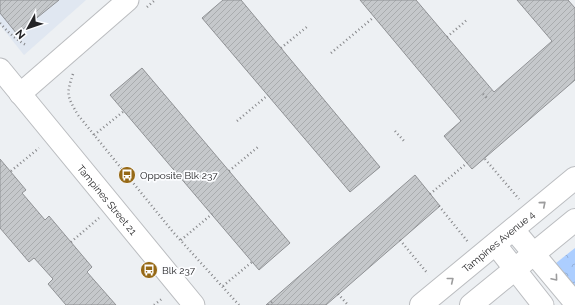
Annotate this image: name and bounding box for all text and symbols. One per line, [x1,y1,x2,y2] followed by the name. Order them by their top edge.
[8,8,48,48] north arrow
[13,27,28,42] text: N
[75,162,140,237] street label: Tampines Street 21
[117,165,137,185] bus stop icon: Opposite Blk 237
[140,170,218,181] place label: Opposite Blk 237
[539,202,546,209] one-way arrow
[460,208,537,274] street label: Tampines Avenue 4
[139,260,159,280] bus stop icon: Blk 237
[162,265,196,276] place label: Blk 237
[550,274,557,281] one-way arrow
[447,278,454,285] one-way arrow

